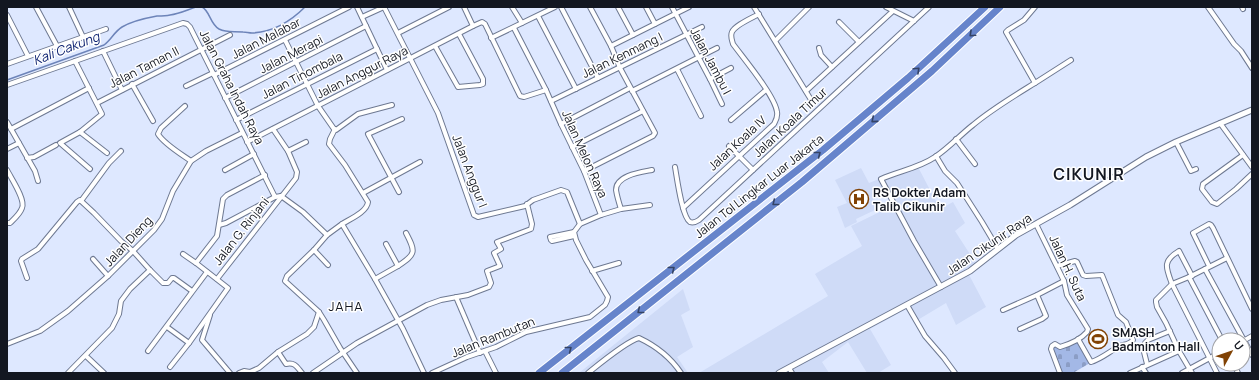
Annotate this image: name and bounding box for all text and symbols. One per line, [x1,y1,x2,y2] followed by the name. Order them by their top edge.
[228,13,304,63] street label: Jalan Malabar
[686,25,736,97] street label: Jalan Jambu I
[30,27,103,69] water label: Kali Cakung
[196,27,268,147] street label: Jalan Graha Indah Raya
[579,28,665,82] street label: Jalan Kenmang I
[969,29,976,36] one-way arrow
[256,31,326,77] street label: Jalan Merapi
[106,42,182,92] street label: Jalan Taman II
[313,42,411,102] street label: Jalan Anggur Raya
[259,47,345,103] street label: Jalan Tinombala
[912,67,920,75] one-way arrow
[749,83,831,161] street label: Jalan Koala Timur
[558,107,612,201] street label: Jalan Melon Raya
[704,111,770,174] street label: Jalan Koala IV
[872,116,879,123] one-way arrow
[691,130,827,242] street label: Jalan Tol Lingkar Luar Jakarta
[448,132,492,210] street label: Jalan Anggur I
[814,152,821,159] one-way arrow
[1053,163,1125,185] district label: CIKUNIR
[873,184,966,215] place label: RS Dokter Adam Talib Cikunir
[848,188,870,210] hospital icon: RS Dokter Adam Talib Cikunir
[209,194,273,268] street label: Jalan G. Rinjani
[772,199,779,206] one-way arrow
[943,209,1035,279] street label: Jalan Cikunir Raya
[100,212,156,270] street label: Jalan Dieng
[1045,232,1091,304] street label: Jalan H. Suta
[667,267,674,274] one-way arrow
[328,297,364,315] district label: JAHA
[638,306,645,313] one-way arrow
[449,313,537,361] street label: Jalan Rambutan
[1112,324,1200,355] place label: SMASH Badminton Hall
[1087,328,1109,350] sports icon: SMASH Badminton Hall
[1211,332,1251,372] north arrow
[1231,337,1247,353] text: U
[565,347,572,354] one-way arrow

